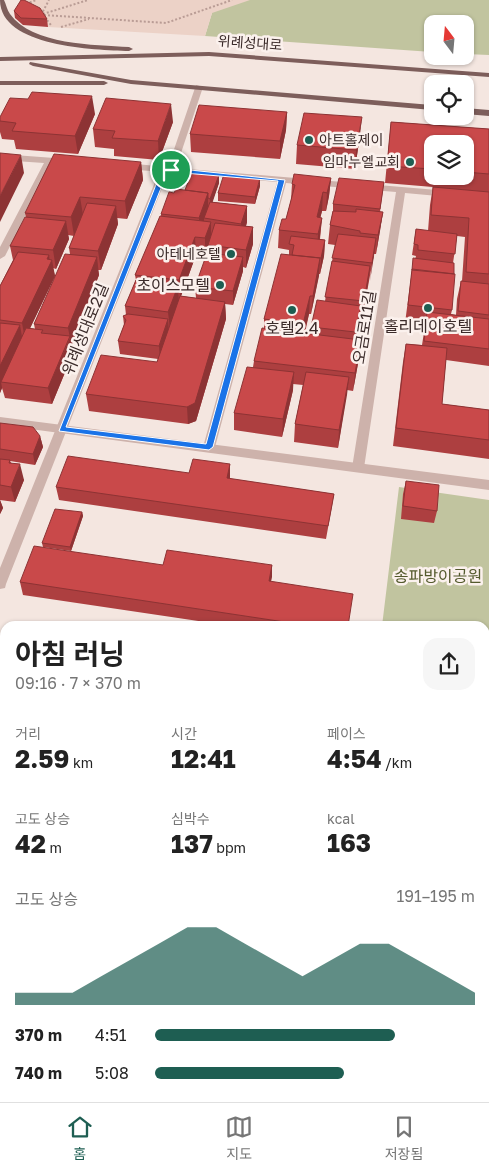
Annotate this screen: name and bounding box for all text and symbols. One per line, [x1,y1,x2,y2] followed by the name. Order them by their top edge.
[424,15,474,65] north arrow
[424,15,474,185] map controls
[217,32,283,53] street label: 위례성대로
[424,75,474,125] button: locate
[319,131,383,148] place label: 아트홀제이
[303,134,315,146] marker: 아트홀제이
[424,135,474,185] button: layers
[150,149,192,191] pin
[323,153,400,170] place label: 임마누엘교회
[157,156,185,184] icon: arrive
[404,156,416,168] marker: 임마누엘교회
[157,245,221,262] place label: 아테네호텔
[225,248,237,260] marker: 아테네호텔
[136,275,210,295] place label: 초이스모텔
[214,279,226,291] marker: 초이스모텔
[57,280,113,378] street label: 위례성대로2길
[348,289,380,365] street label: 오금로11길
[422,302,434,314] marker: 홀리데이호텔
[286,304,298,316] marker: 호텔2.4
[384,316,472,336] place label: 홀리데이호텔
[265,318,319,338] place label: 호텔2.4
[394,566,482,586] park label: 송파방이공원
[15,637,125,670] text: 아침 러닝
[423,638,475,690] button: share
[15,673,141,693] text: 09:16 · 7 × 370 m
[15,725,41,742] text: 거리
[171,725,197,742] text: 시간
[327,725,366,742] text: 페이스
[15,743,69,774] text: 2.59
[171,743,236,774] text: 12:41
[327,743,382,774] text: 4:54
[69,754,93,771] text: km
[382,754,412,771] text: /km
[15,810,70,827] text: 고도 상승
[171,810,210,827] text: 심박수
[327,810,355,827] text: kcal
[327,827,371,858] text: 163
[15,828,46,859] text: 42
[171,828,213,859] text: 137
[46,839,62,856] text: m
[213,839,246,856] text: bpm
[396,886,475,906] text: 191–195 m
[15,889,78,909] text: 고도 상승
[15,1025,62,1045] text: 370 m
[95,1025,127,1045] text: 4:51
[15,1063,62,1083] text: 740 m
[95,1063,129,1083] text: 5:08
[66,1113,94,1163] tab: 홈
[225,1113,253,1163] tab: 지도
[385,1113,423,1163] tab: 저장됨

